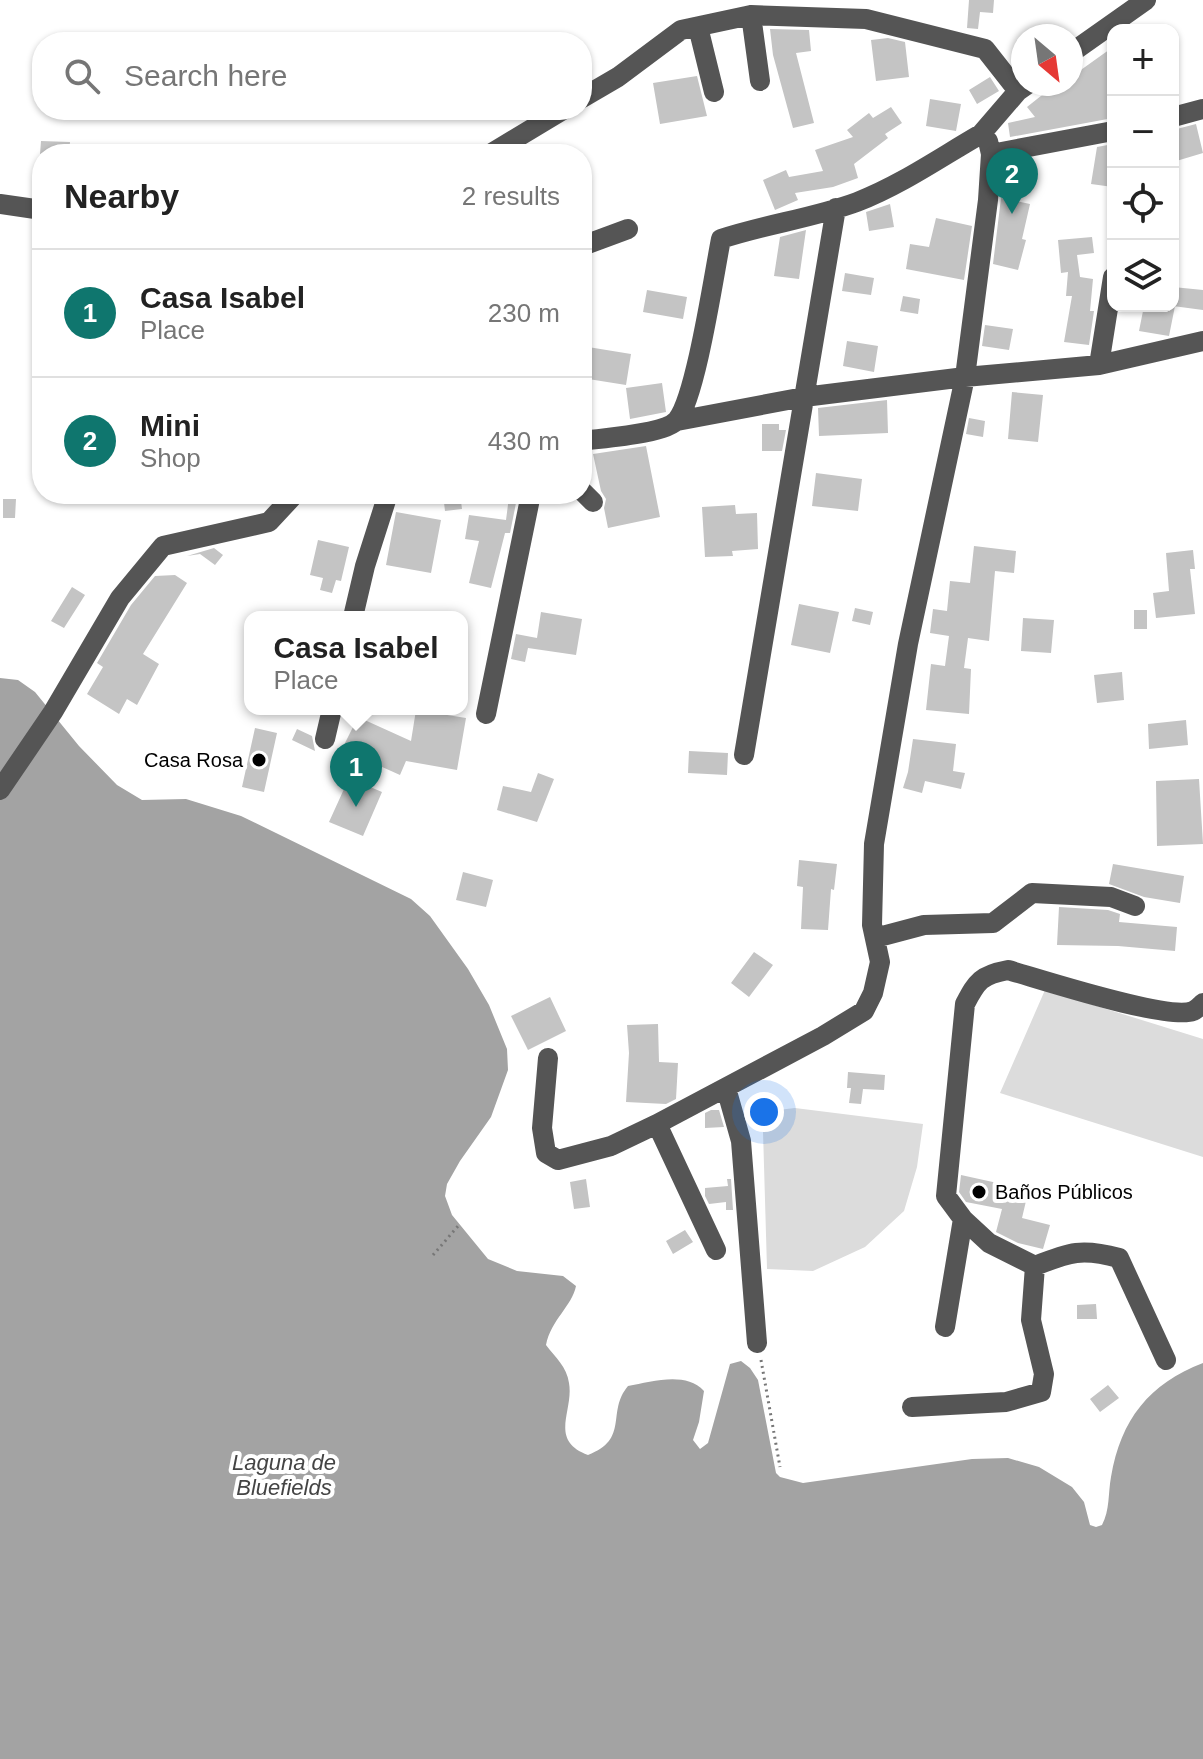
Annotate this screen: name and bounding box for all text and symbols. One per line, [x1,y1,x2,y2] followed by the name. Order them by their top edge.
[1011,24,1083,96] north arrow
[1107,24,1179,312] map controls
[1107,24,1179,96] button: +
[32,32,592,120] search box
[60,54,104,98] icon: search
[124,59,287,92] text: Search here
[1107,96,1179,168] button: −
[986,148,1038,214] pin: 2
[1107,168,1179,240] button: locate
[64,177,179,215] text: Nearby
[462,181,560,211] text: 2 results
[1107,240,1179,312] button: layers
[140,281,305,314] text: Casa Isabel
[83,298,97,328] text: 1
[488,298,560,328] text: 230 m
[140,315,205,345] text: Place
[140,409,200,442] text: Mini
[83,426,97,456] text: 2
[488,426,560,456] text: 430 m
[140,443,201,473] text: Shop
[244,611,468,715] popup
[273,631,439,664] text: Casa Isabel
[273,665,338,695] text: Place
[330,741,382,807] pin: 1
[144,749,244,771] place label: Casa Rosa
[250,751,268,769] marker: Casa Rosa
[744,1092,784,1132] your location
[995,1181,1133,1203] place label: Baños Públicos
[970,1183,988,1201] marker: Baños Públicos
[232,1450,336,1500] water label: Laguna de Bluefields

